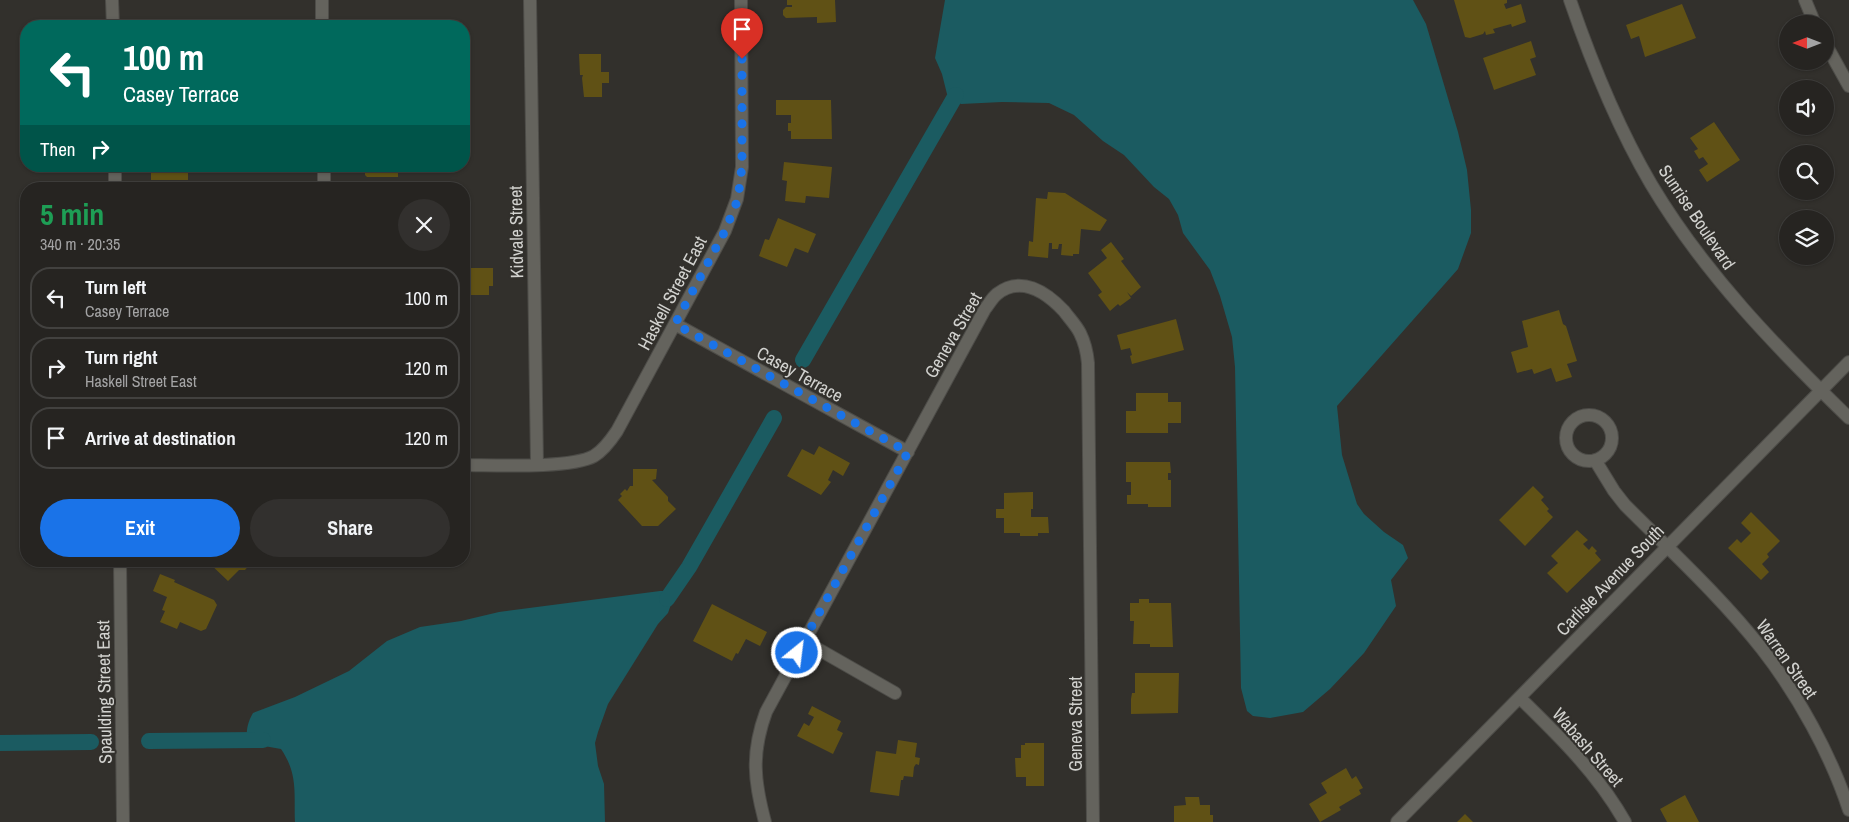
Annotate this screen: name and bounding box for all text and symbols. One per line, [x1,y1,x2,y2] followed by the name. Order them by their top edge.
[721,8,763,59] pin
[728,15,756,43] icon: arrive
[1779,15,1834,70] north arrow
[1779,15,1834,265] map controls
[123,34,204,81] text: 100 m
[40,40,105,105] icon: left
[123,79,239,109] text: Casey Terrace
[1779,80,1834,135] button: sound
[86,135,114,163] icon: right
[40,136,76,162] text: Then
[1779,145,1834,200] button: search
[1653,160,1741,274] street label: Sunrise Boulevard
[503,185,529,279] street label: Kidvale Street
[40,194,104,234] text: 5 min
[398,199,450,251] button: close
[1779,210,1834,265] button: layers
[632,232,712,354] street label: Haskell Street East
[40,233,120,255] text: 340 m · 20:35
[85,274,146,300] text: Turn left
[42,284,70,312] icon: left
[405,285,448,311] text: 100 m
[918,288,988,382] street label: Geneva Street
[85,300,169,322] text: Casey Terrace
[752,340,848,408] street label: Casey Terrace
[85,344,157,370] text: Turn right
[42,354,70,382] icon: right
[405,355,448,381] text: 120 m
[85,370,197,392] text: Haskell Street East
[42,424,70,452] icon: arrive
[85,425,236,451] text: Arrive at destination
[405,425,448,451] text: 120 m
[40,499,240,557] button: Exit
[250,499,450,557] button: Share
[1550,519,1670,641] street label: Carlisle Avenue South
[1751,614,1823,704] street label: Warren Street
[90,620,118,764] street label: Spaulding Street East
[770,626,822,678] position arrow
[1063,676,1088,772] street label: Geneva Street
[1547,702,1629,792] street label: Wabash Street

